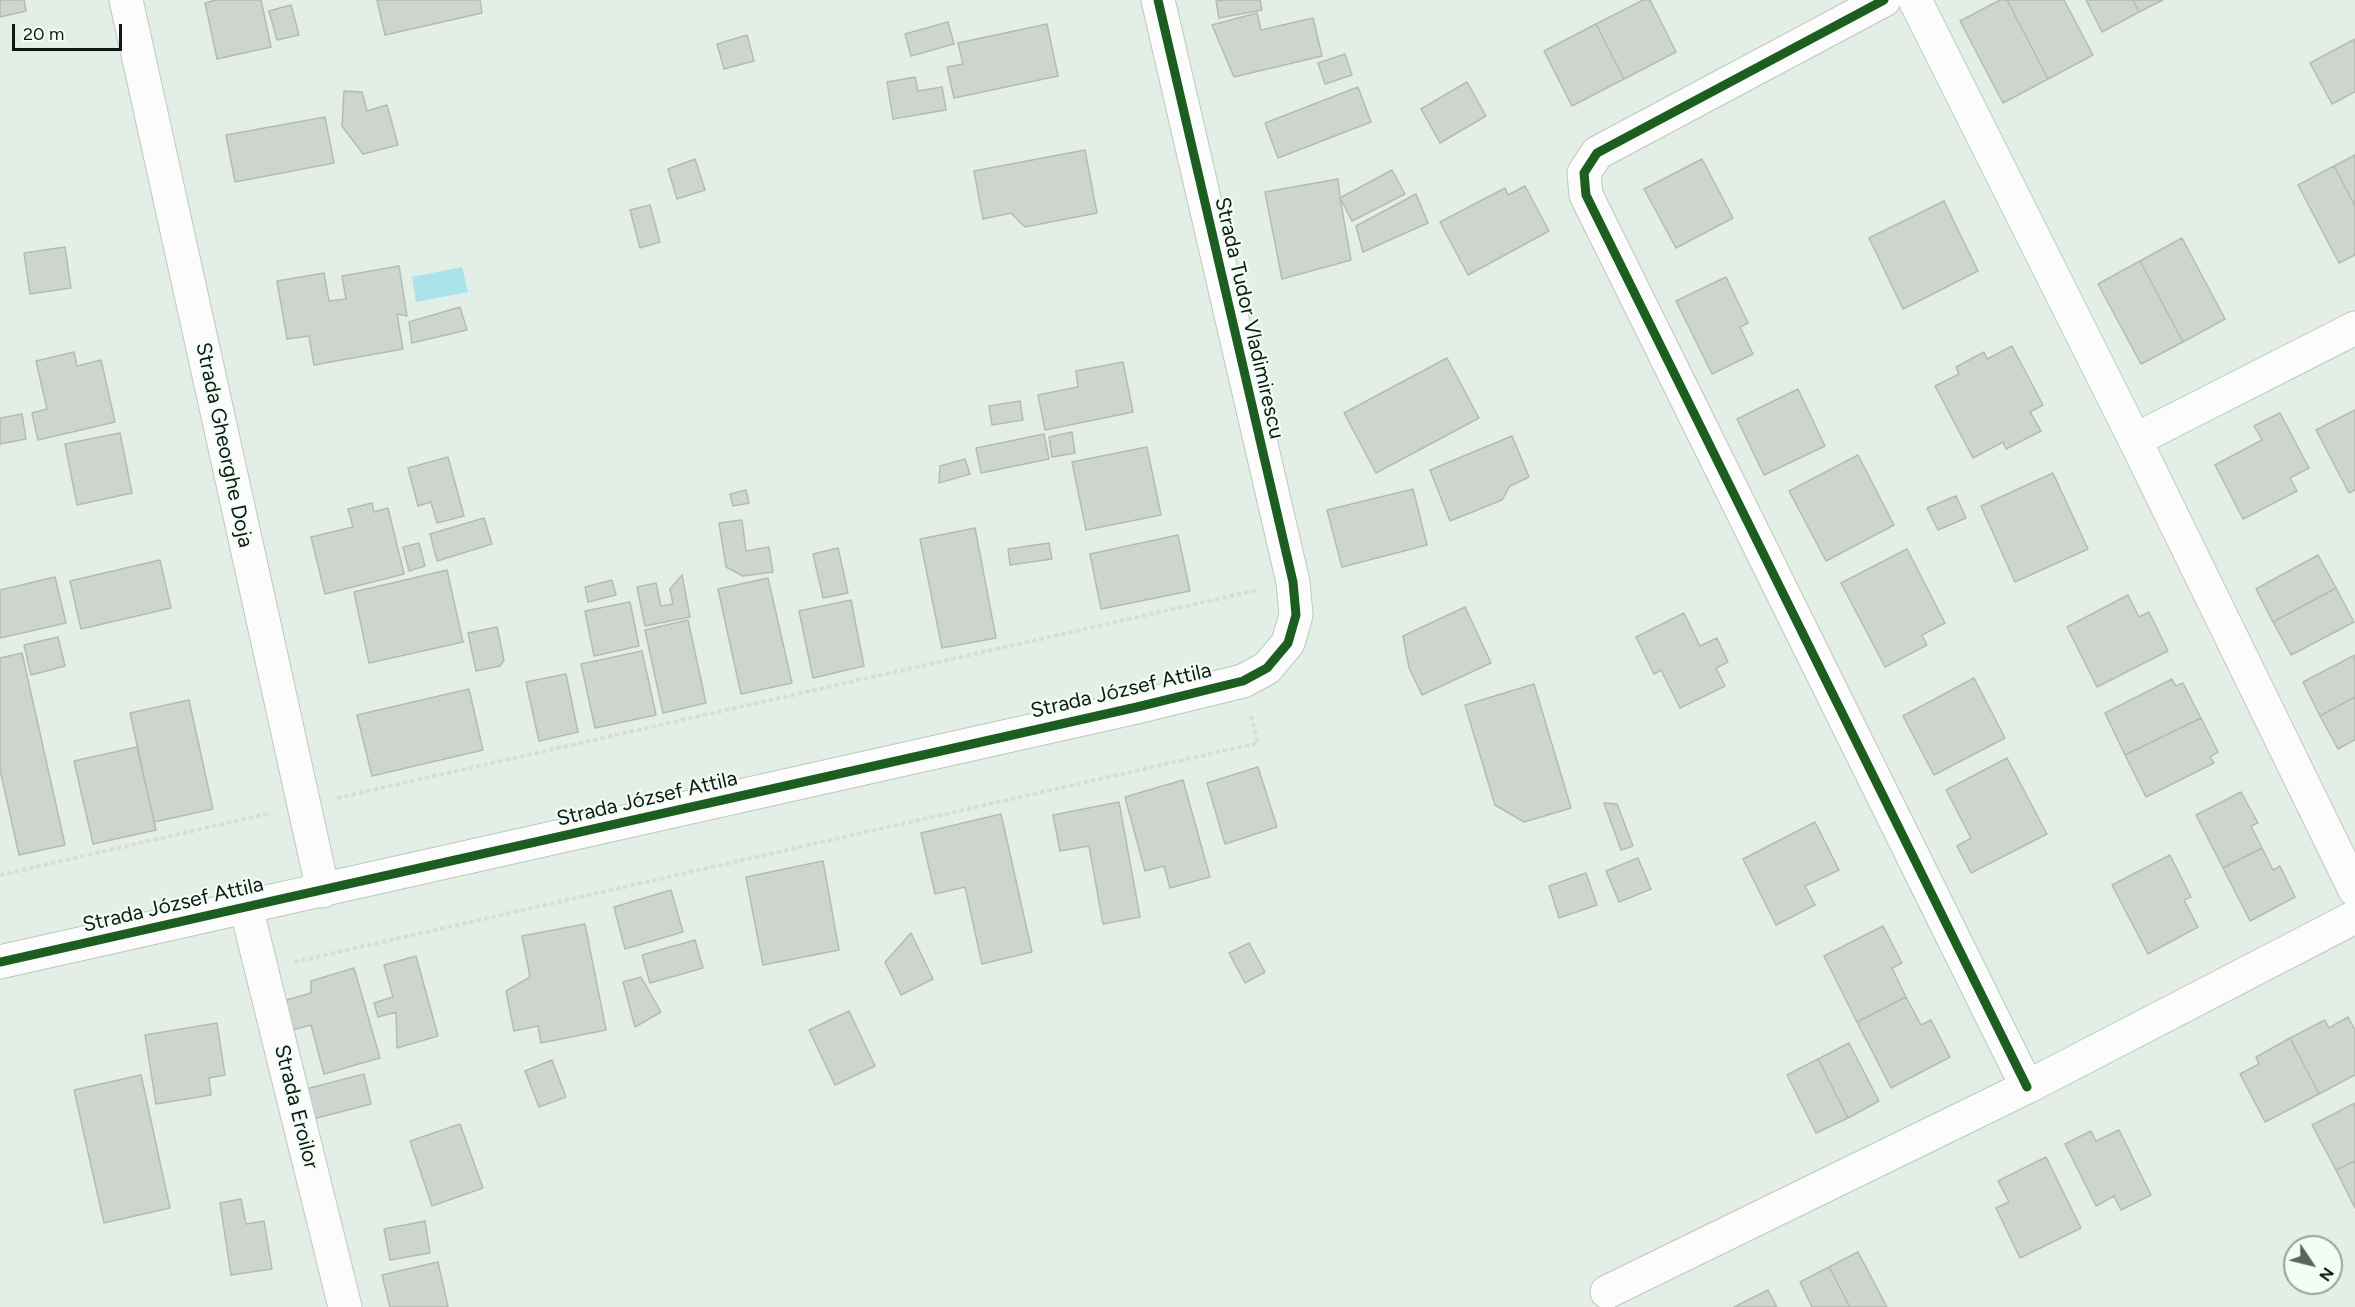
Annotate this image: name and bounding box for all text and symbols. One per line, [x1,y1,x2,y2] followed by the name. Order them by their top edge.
[15,12,124,50] scale bar
[23,23,64,45] text: 20 m
[1209,195,1289,441] street label: Strada Tudor Vladimirescu
[190,340,258,550] street label: Strada Gheorghe Doja
[1028,658,1214,724] street label: Strada József Attila
[554,766,740,832] street label: Strada József Attila
[80,872,266,938] street label: Strada József Attila
[268,1042,324,1172] street label: Strada Eroilor
[2283,1235,2343,1295] north arrow
[2315,1264,2338,1285] text: N

